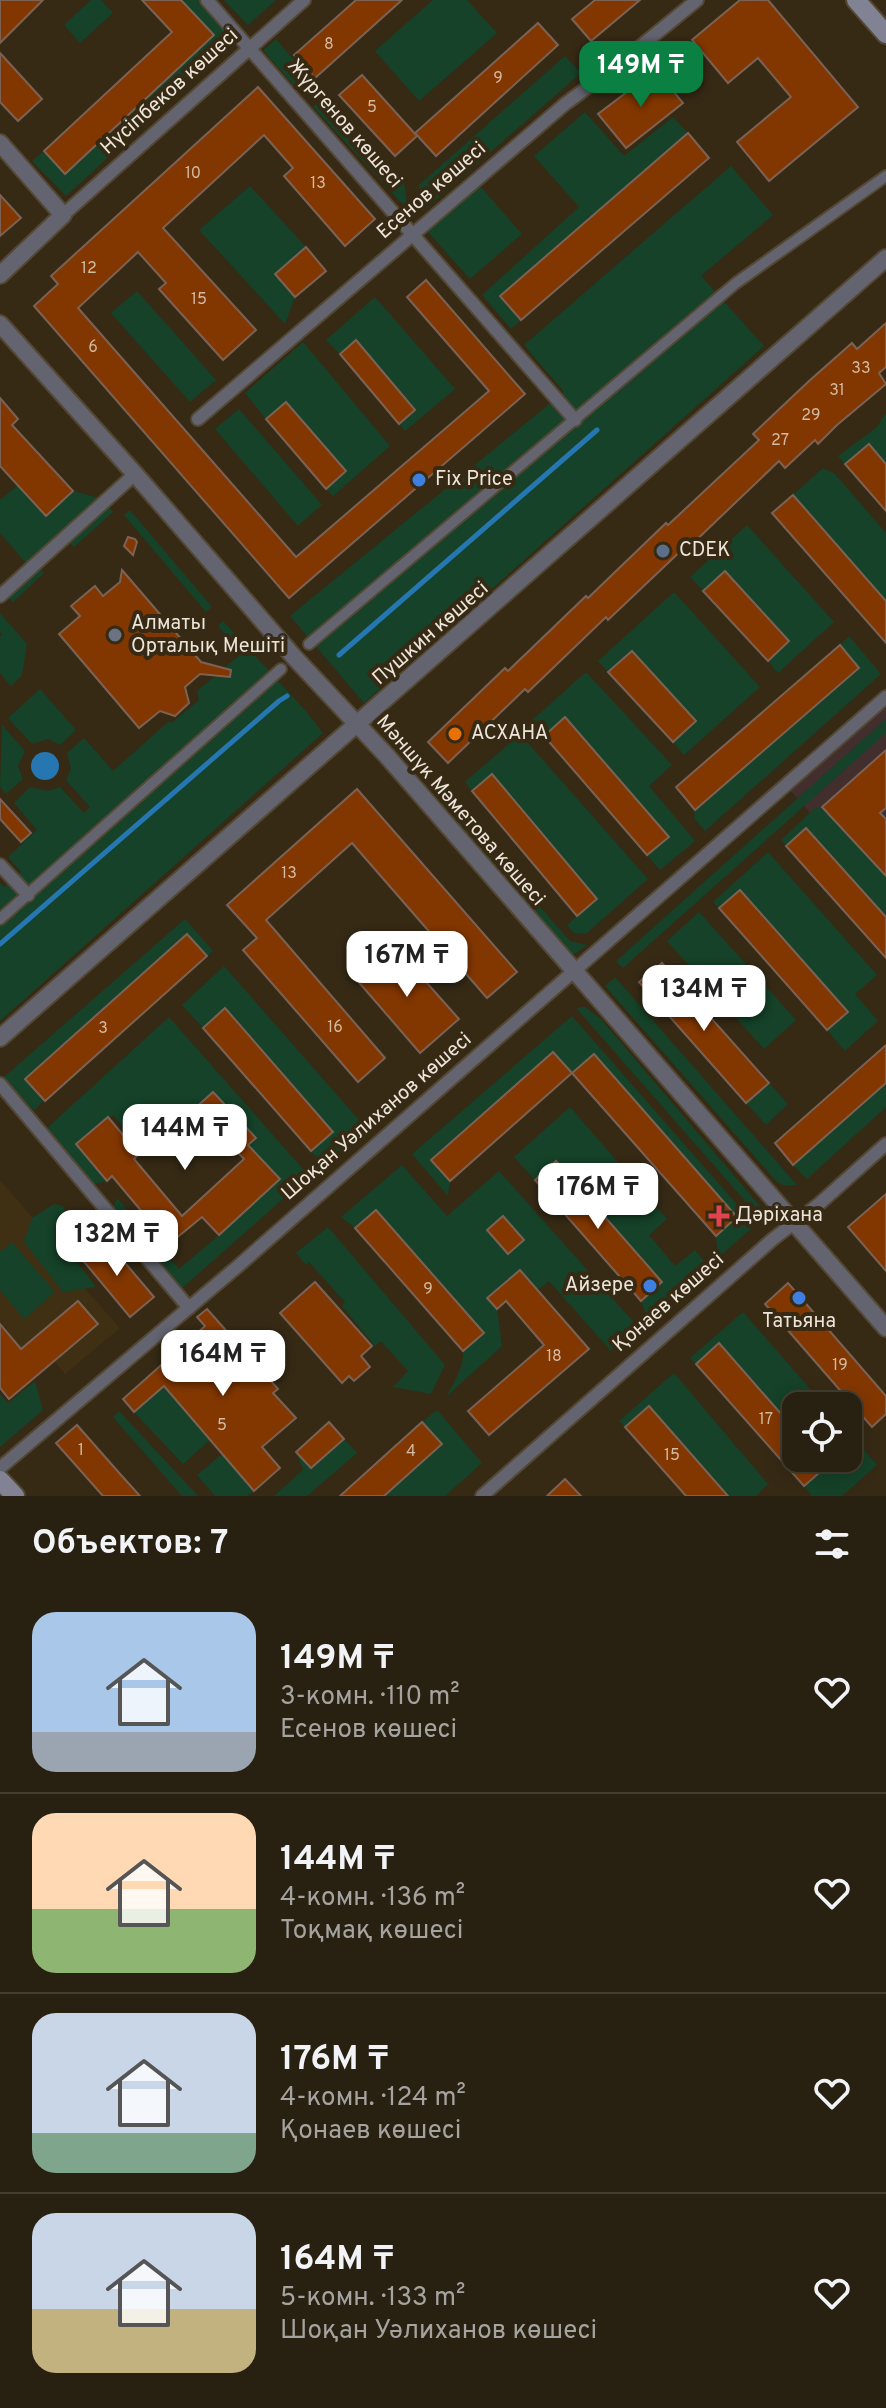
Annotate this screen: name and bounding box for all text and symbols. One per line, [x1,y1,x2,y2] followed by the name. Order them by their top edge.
[96,23,244,161] street label: Нүсіпбеков көшесі
[324,35,334,55] house number: 8
[576,41,706,109] pin: 149M ₸
[597,50,685,83] text: 149M ₸
[281,54,407,194] street label: Жүргенов көшесі
[493,69,503,89] house number: 9
[367,98,377,118] house number: 5
[372,136,492,246] street label: Есенов көшесі
[185,164,201,184] house number: 10
[310,174,326,194] house number: 13
[81,259,97,279] house number: 12
[191,290,207,310] house number: 15
[88,338,98,358] house number: 6
[851,359,871,379] house number: 33
[829,381,845,401] house number: 31
[801,406,821,426] house number: 29
[771,431,789,451] house number: 27
[435,467,513,493] place label: Fix Price
[410,471,428,489] marker: Fix Price
[679,538,730,564] place label: CDEK
[654,542,672,560] marker: CDEK
[367,576,495,692] street label: Пушкин көшесі
[131,611,285,660] place label: Алматы Орталық Мешіті
[106,626,124,644] marker: Алматы Орталық Мешіті
[370,710,550,912] street label: Мәншүк Мәметова көшесі
[471,721,548,747] place label: ACXAHA
[446,725,464,743] marker: ACXAHA
[281,864,297,884] house number: 13
[342,931,472,999] pin: 167M ₸
[365,940,449,973] text: 167M ₸
[639,965,769,1033] pin: 134M ₸
[660,974,748,1007] text: 134M ₸
[327,1018,343,1038] house number: 16
[98,1019,108,1039] house number: 3
[276,1027,478,1207] street label: Шоқан Уәлиханов көшесі
[120,1104,250,1172] pin: 144M ₸
[141,1113,229,1146] text: 144M ₸
[533,1163,663,1231] pin: 176M ₸
[556,1172,640,1205] text: 176M ₸
[735,1203,823,1229] place label: Дәріхана
[710,1207,728,1225] marker: Дәріхана
[52,1210,182,1278] pin: 132M ₸
[74,1219,160,1252] text: 132M ₸
[608,1247,730,1359] street label: Қонаев көшесі
[565,1273,634,1299] place label: Айзере
[641,1277,659,1295] marker: Айзере
[423,1280,433,1300] house number: 9
[790,1289,808,1307] marker: Татьяна
[762,1309,836,1335] place label: Татьяна
[158,1330,288,1398] pin: 164M ₸
[179,1339,267,1372] text: 164M ₸
[546,1347,562,1367] house number: 18
[832,1356,848,1376] house number: 19
[782,1392,862,1472] map controls
[782,1392,862,1472] button: locate
[759,1410,773,1430] house number: 17
[217,1416,227,1436] house number: 5
[78,1441,84,1461] house number: 1
[406,1442,416,1462] house number: 4
[664,1446,680,1466] house number: 15
[810,1522,854,1566] icon: filters
[32,1523,228,1566] text: Объектов: 7
[280,1638,395,1681] text: 149M ₸
[96,1644,192,1740] icon: home
[810,1670,854,1714] icon: heart
[280,1681,460,1714] text: 3-комн. · 110 m²
[280,1714,457,1747] text: Есенов көшесі
[280,1839,396,1882] text: 144M ₸
[96,1845,192,1941] icon: home
[810,1871,854,1915] icon: heart
[280,1882,465,1915] text: 4-комн. · 136 m²
[280,1915,463,1948] text: Тоқмақ көшесі
[280,2039,389,2082] text: 176M ₸
[96,2045,192,2141] icon: home
[810,2071,854,2115] icon: heart
[280,2082,466,2115] text: 4-комн. · 124 m²
[280,2115,461,2148] text: Қонаев көшесі
[280,2239,395,2282] text: 164M ₸
[96,2245,192,2341] icon: home
[810,2271,854,2315] icon: heart
[280,2282,465,2315] text: 5-комн. · 133 m²
[280,2315,597,2348] text: Шоқан Уәлиханов көшесі

